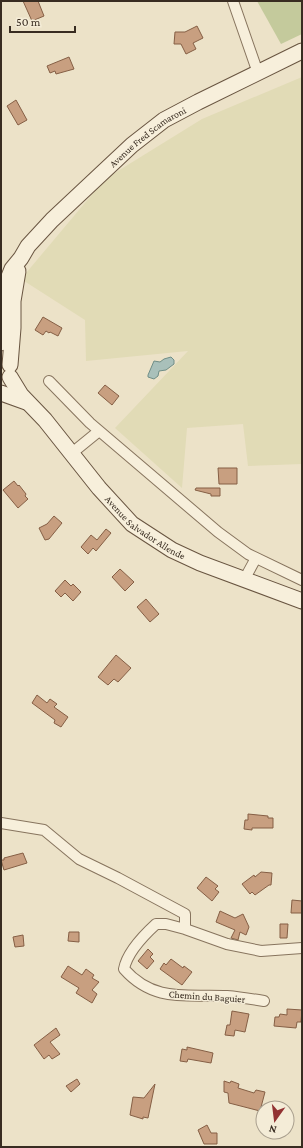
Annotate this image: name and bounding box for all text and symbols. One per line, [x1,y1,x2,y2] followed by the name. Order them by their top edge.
[10,8,75,34] scale bar
[16,15,41,29] text: 50 m
[107,104,188,169] street label: Avenue Fred Scamaroni
[103,494,188,562] street label: Avenue Salvador Allende
[168,988,246,1005] street label: Chemin du Baguier
[255,1100,295,1140] north arrow
[267,1123,278,1136] text: N

